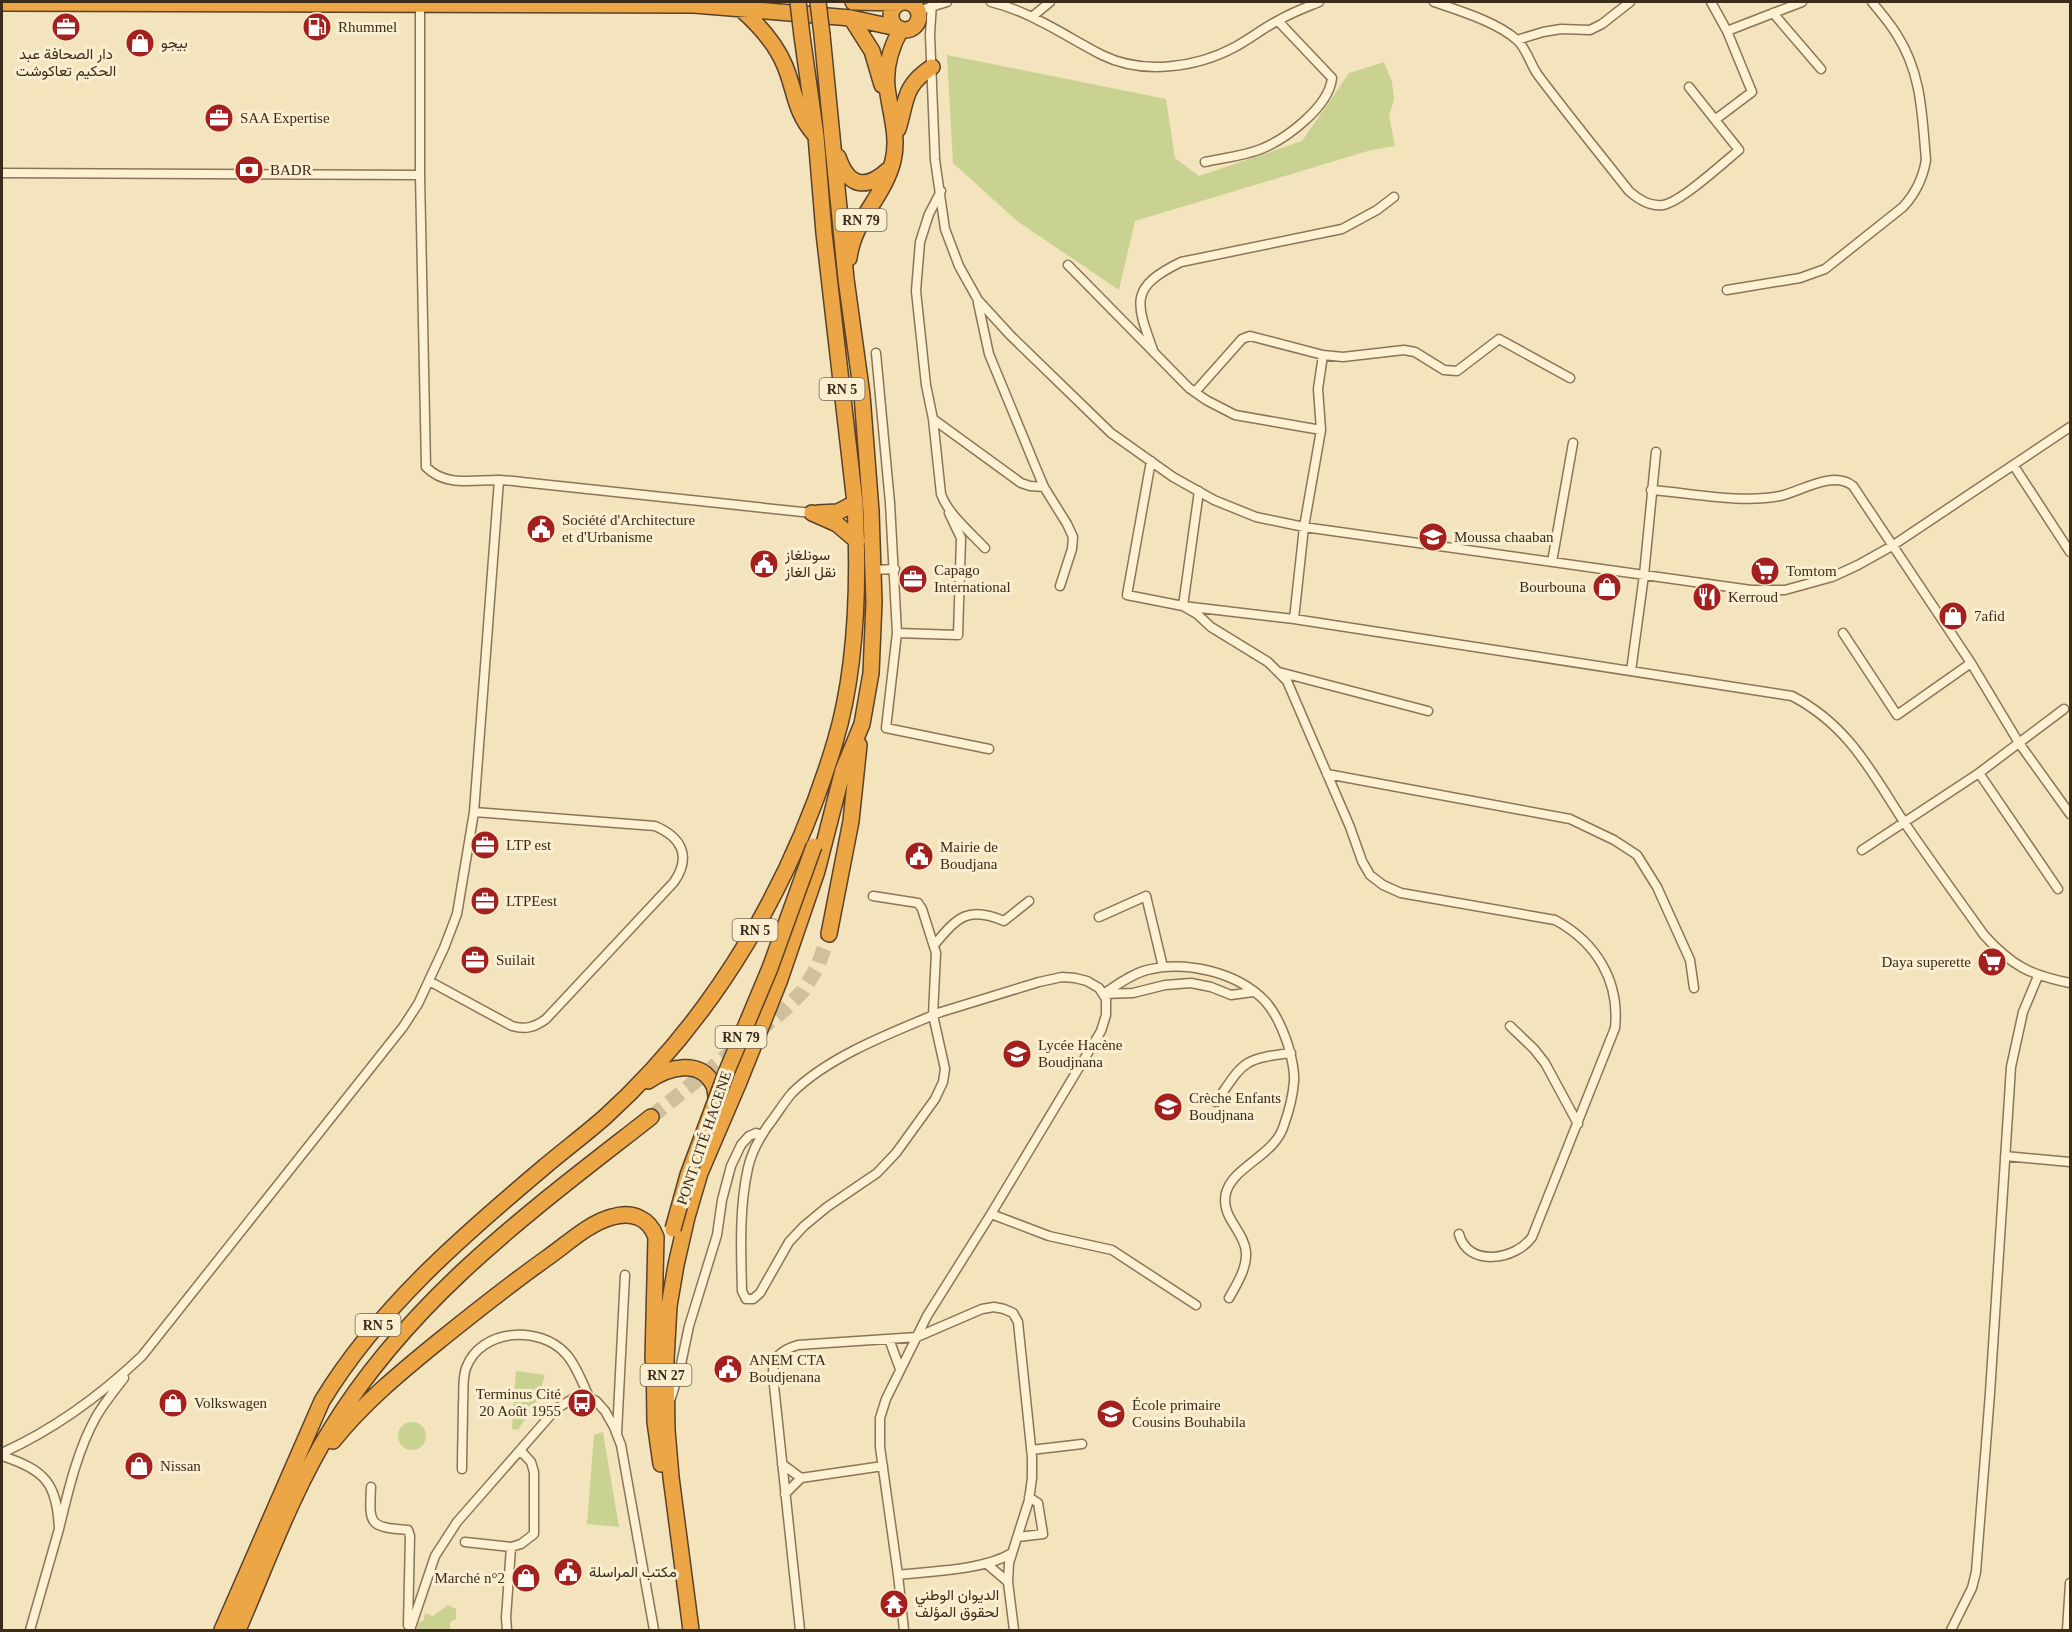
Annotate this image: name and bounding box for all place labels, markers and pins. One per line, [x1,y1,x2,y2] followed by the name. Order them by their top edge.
[50,11,82,43] office icon: دار الصحافة عبد الحكيم تعاكوشت
[301,11,333,43] fuel station icon: Rhummel
[338,19,397,35] place label: Rhummel
[124,27,156,59] shop icon: بيجو
[161,35,188,52] place label: بيجو
[16,46,116,81] place label: دار الصحافة عبد الحكيم تعاكوشت
[203,102,235,134] office icon: SAA Expertise
[240,110,330,126] place label: SAA Expertise
[233,154,265,186] bank icon: BADR
[270,162,312,178] place label: BADR
[562,512,695,545] place label: Société d'Architecture et d'Urbanisme
[525,513,557,545] public building icon: Société d'Architecture et d'Urbanisme
[1417,521,1449,553] school or university icon: Moussa chaaban
[1454,529,1554,545] place label: Moussa chaaban
[784,547,836,581] place label: سونلغاز نقل الغاز
[748,548,780,580] public building icon: سونلغاز نقل الغاز
[1749,555,1781,587] supermarket icon: Tomtom
[934,562,1011,595] place label: Capago International
[897,563,929,595] office icon: Capago International
[1786,563,1837,579] place label: Tomtom
[1591,571,1623,603] shop icon: Bourbouna
[1519,579,1586,595] place label: Bourbouna
[1691,581,1723,613] restaurant icon: Kerroud
[1728,589,1778,605] place label: Kerroud
[1937,600,1969,632] shop icon: 7afid
[1974,608,2005,624] place label: 7afid
[469,829,501,861] office icon: LTP est
[506,837,552,853] place label: LTP est
[940,839,998,872] place label: Mairie de Boudjana
[903,840,935,872] public building icon: Mairie de Boudjana
[469,885,501,917] office icon: LTPEest
[506,893,558,909] place label: LTPEest
[459,944,491,976] office icon: Suilait
[1976,946,2008,978] supermarket icon: Daya superette
[496,952,536,968] place label: Suilait
[1881,954,1971,970] place label: Daya superette
[1038,1037,1123,1070] place label: Lycée Hacène Boudjnana
[1001,1038,1033,1070] school or university icon: Lycée Hacène Boudjnana
[1189,1090,1281,1123] place label: Crèche Enfants Boudjnana
[1152,1091,1184,1123] school or university icon: Crèche Enfants Boudjnana
[749,1352,826,1385] place label: ANEM CTA Boudjenana
[712,1353,744,1385] public building icon: ANEM CTA Boudjenana
[476,1386,561,1419] place label: Terminus Cité 20 Août 1955
[157,1387,189,1419] shop icon: Volkswagen
[566,1387,598,1419] bus stop icon: Terminus Cité 20 Août 1955
[194,1395,268,1411] place label: Volkswagen
[1132,1397,1246,1430] place label: École primaire Cousins Bouhabila
[1095,1398,1127,1430] school or university icon: École primaire Cousins Bouhabila
[123,1450,155,1482] shop icon: Nissan
[160,1458,201,1474] place label: Nissan
[552,1556,584,1588] public building icon: مكتب المراسلة
[510,1562,542,1594] shop icon: Marché n°2
[589,1564,677,1581] place label: مكتب المراسلة
[434,1570,505,1586] place label: Marché n°2
[915,1587,999,1621] place label: الديوان الوطني لحقوق المؤلف
[878,1588,910,1620] temple icon: الديوان الوطني لحقوق المؤلف

